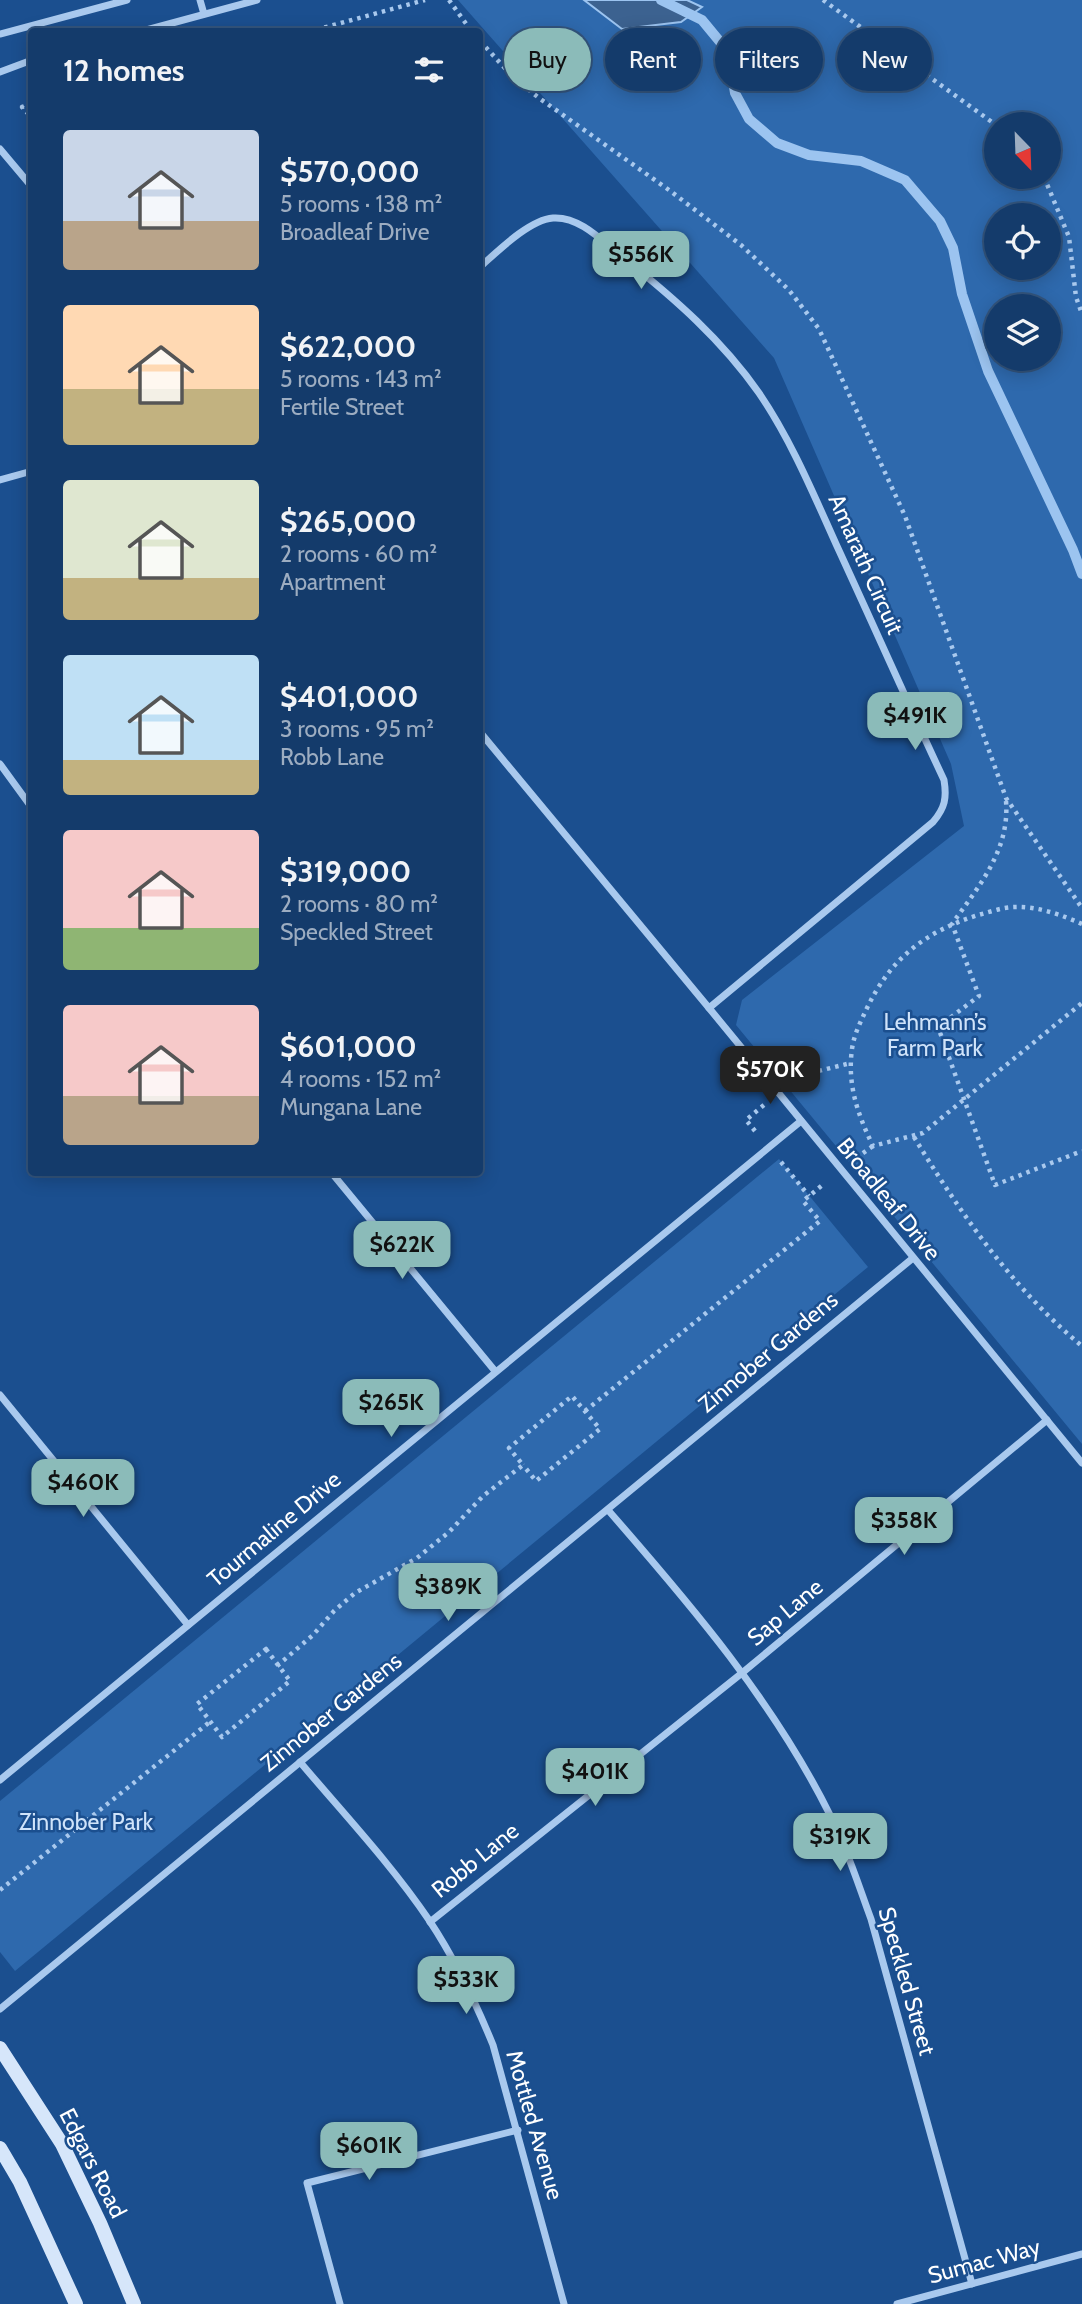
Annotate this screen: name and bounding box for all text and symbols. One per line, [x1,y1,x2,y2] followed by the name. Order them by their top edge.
[504,28,591,91] chip: Buy
[605,28,701,91] chip: Rent
[715,28,823,91] chip: Filters
[837,28,932,91] chip: New
[410,51,448,89] icon: filters
[63,52,185,89] text: 12 homes
[984,112,1060,189] north arrow
[984,112,1061,371] map controls
[280,153,420,190] text: $570,000
[119,158,203,242] icon: home
[280,190,442,218] text: 5 rooms · 138 m²
[984,203,1061,280] button: locate
[280,218,429,246] text: Broadleaf Drive
[592,232,690,291] pin: $556K
[608,240,674,268] text: $556K
[984,294,1061,371] button: layers
[280,328,416,365] text: $622,000
[119,333,203,417] icon: home
[280,365,442,393] text: 5 rooms · 143 m²
[280,393,404,421] text: Fertile Street
[823,490,910,639] street label: Amarath Circuit
[280,503,416,540] text: $265,000
[119,508,203,592] icon: home
[280,540,437,568] text: 2 rooms · 60 m²
[280,568,385,596] text: Apartment
[280,678,419,715] text: $401,000
[119,683,203,767] icon: home
[866,692,964,752] pin: $491K
[883,701,947,729] text: $491K
[280,715,434,743] text: 3 rooms · 95 m²
[280,743,384,771] text: Robb Lane
[280,853,411,890] text: $319,000
[119,858,203,942] icon: home
[280,890,438,918] text: 2 rooms · 80 m²
[280,918,433,946] text: Speckled Street
[884,1008,986,1062] park label: Lehmann’s Farm Park
[280,1028,417,1065] text: $601,000
[119,1033,203,1117] icon: home
[721,1046,819,1106] pin: $570K
[736,1055,804,1083] text: $570K
[280,1065,441,1093] text: 4 rooms · 152 m²
[280,1093,422,1121] text: Mungana Lane
[831,1132,947,1266] street label: Broadleaf Drive
[353,1222,451,1281] pin: $622K
[369,1230,435,1258] text: $622K
[693,1286,843,1418] street label: Zinnober Gardens
[342,1380,440,1439] pin: $265K
[358,1388,424,1416] text: $265K
[34,1460,132,1519] pin: $460K
[202,1465,346,1593] street label: Tourmaline Drive
[47,1468,119,1496] text: $460K
[855,1498,953,1557] pin: $358K
[871,1506,937,1534] text: $358K
[399,1564,497,1623] pin: $389K
[415,1572,481,1600] text: $389K
[742,1572,829,1652] street label: Sap Lane
[255,1647,407,1777] street label: Zinnober Gardens
[546,1748,644,1808] pin: $401K
[562,1757,628,1785] text: $401K
[19,1808,154,1836] park label: Zinnober Park
[791,1814,889,1873] pin: $319K
[426,1816,524,1904] street label: Robb Lane
[809,1822,871,1850] text: $319K
[872,1904,942,2059] street label: Speckled Street
[417,1956,515,2016] pin: $533K
[434,1965,498,1993] text: $533K
[500,2047,570,2203] street label: Mottled Avenue
[53,2103,133,2223] street label: Edgars Road
[320,2122,418,2182] pin: $601K
[336,2131,402,2159] text: $601K
[925,2232,1044,2289] street label: Sumac Way

